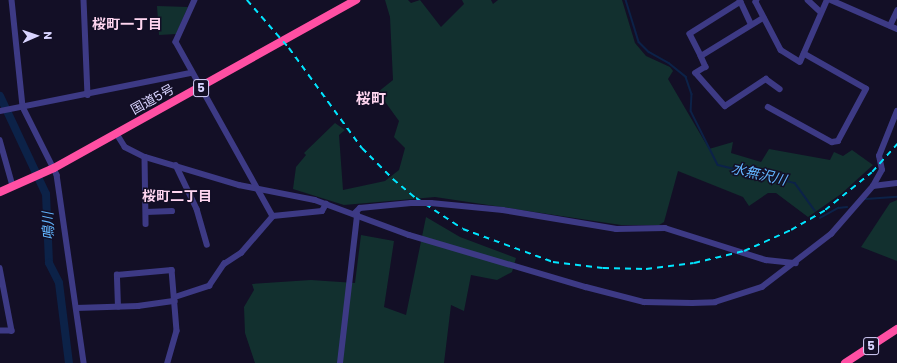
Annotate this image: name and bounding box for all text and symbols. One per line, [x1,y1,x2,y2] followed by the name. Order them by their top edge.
[16,16,56,56] north arrow
[92,16,162,32] district label: 桜町一丁目
[40,31,56,40] text: N
[193,78,209,98] road number: 5
[129,82,177,118] street label: 国道5号
[356,90,386,108] district label: 桜町
[730,160,788,188] water label: 水無沢川
[142,188,212,204] district label: 桜町二丁目
[39,212,57,240] water label: 鳴川
[863,336,879,356] road number: 5

